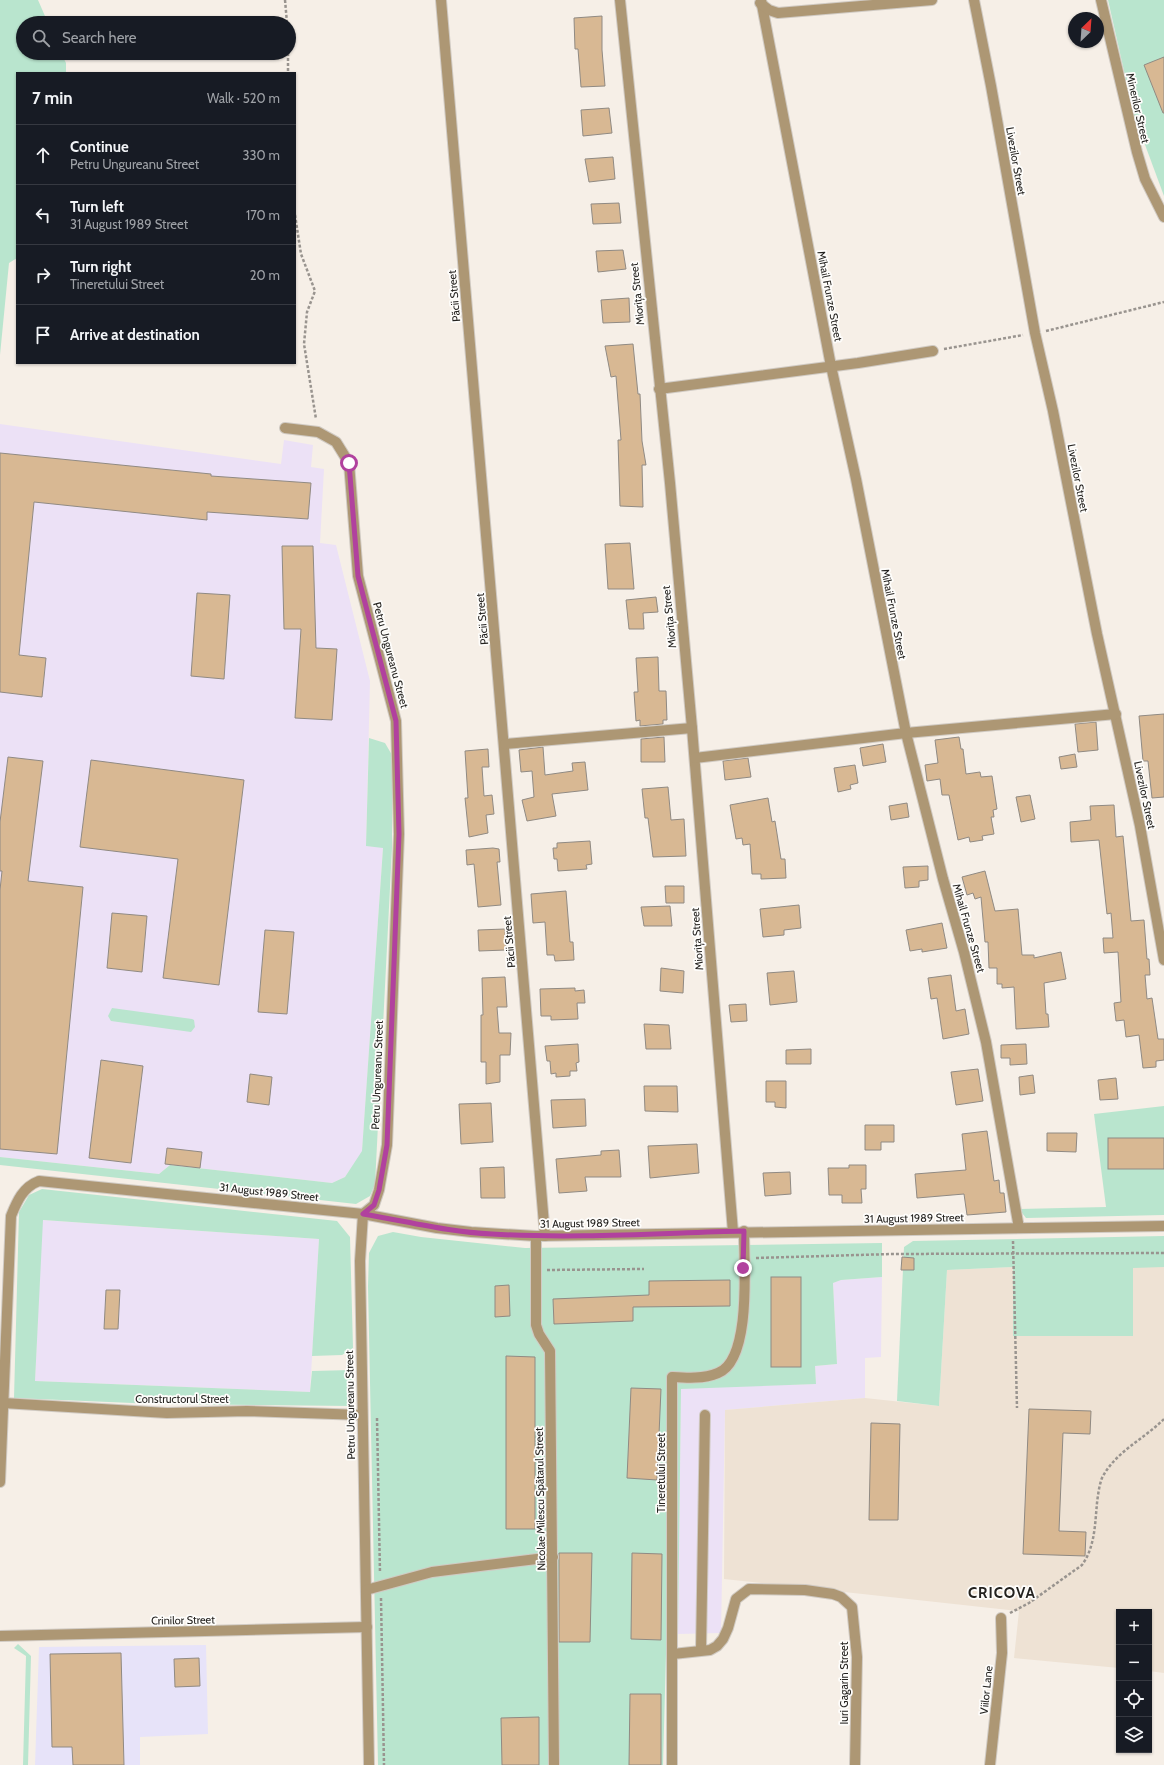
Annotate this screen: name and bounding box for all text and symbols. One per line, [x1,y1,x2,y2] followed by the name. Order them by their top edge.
[1068,12,1104,48] north arrow
[16,16,296,60] search box
[30,27,52,49] icon: search
[62,29,137,47] text: Search here
[1123,72,1153,145] street label: Minerilor Street
[32,88,73,108] text: 7 min
[207,90,280,106] text: Walk · 520 m
[1003,126,1029,197] street label: Livezilor Street
[70,138,129,156] text: Continue
[32,144,54,166] icon: ahead
[243,147,280,163] text: 330 m
[70,156,199,172] text: Petru Ungureanu Street
[70,198,124,216] text: Turn left
[32,204,54,226] icon: left
[246,207,280,223] text: 170 m
[70,216,188,232] text: 31 August 1989 Street
[814,250,846,343] street label: Mihail Frunze Street
[70,258,131,276] text: Turn right
[627,262,648,326] street label: Miorița Street
[32,264,54,286] icon: right
[250,267,280,283] text: 20 m
[445,269,463,322] street label: Păcii Street
[70,276,164,292] text: Tineretului Street
[32,324,54,346] icon: arrive
[70,326,200,344] text: Arrive at destination
[1065,443,1092,514] street label: Livezilor Street
[340,454,358,472] route start
[878,568,910,661] street label: Mihail Frunze Street
[659,585,680,649] street label: Miorița Street
[473,592,491,645] street label: Păcii Street
[370,600,412,710] street label: Petru Ungureanu Street
[1131,760,1159,831] street label: Livezilor Street
[950,882,988,974] street label: Mihail Frunze Street
[688,907,707,971] street label: Miorița Street
[500,915,518,968] street label: Păcii Street
[368,1020,386,1130] street label: Petru Ungureanu Street
[219,1180,320,1204] street label: 31 August 1989 Street
[864,1210,964,1226] street label: 31 August 1989 Street
[540,1215,640,1231] street label: 31 August 1989 Street
[734,1259,752,1277] route end
[342,1350,358,1460] street label: Petru Ungureanu Street
[135,1392,229,1406] street label: Constructorul Street
[532,1427,548,1571] street label: Nicolae Milescu Spătarul Street
[654,1433,668,1513] street label: Tineretului Street
[968,1584,1036,1602] district label: CRICOVA
[1116,1609,1152,1753] map controls
[1116,1609,1152,1645] button: +
[151,1612,215,1628] street label: Crinilor Street
[837,1641,851,1724] street label: Iuri Gagarin Street
[1116,1645,1152,1681] button: −
[976,1665,996,1715] street label: Viilor Lane
[1116,1681,1152,1717] button: locate
[1116,1717,1152,1753] button: layers

